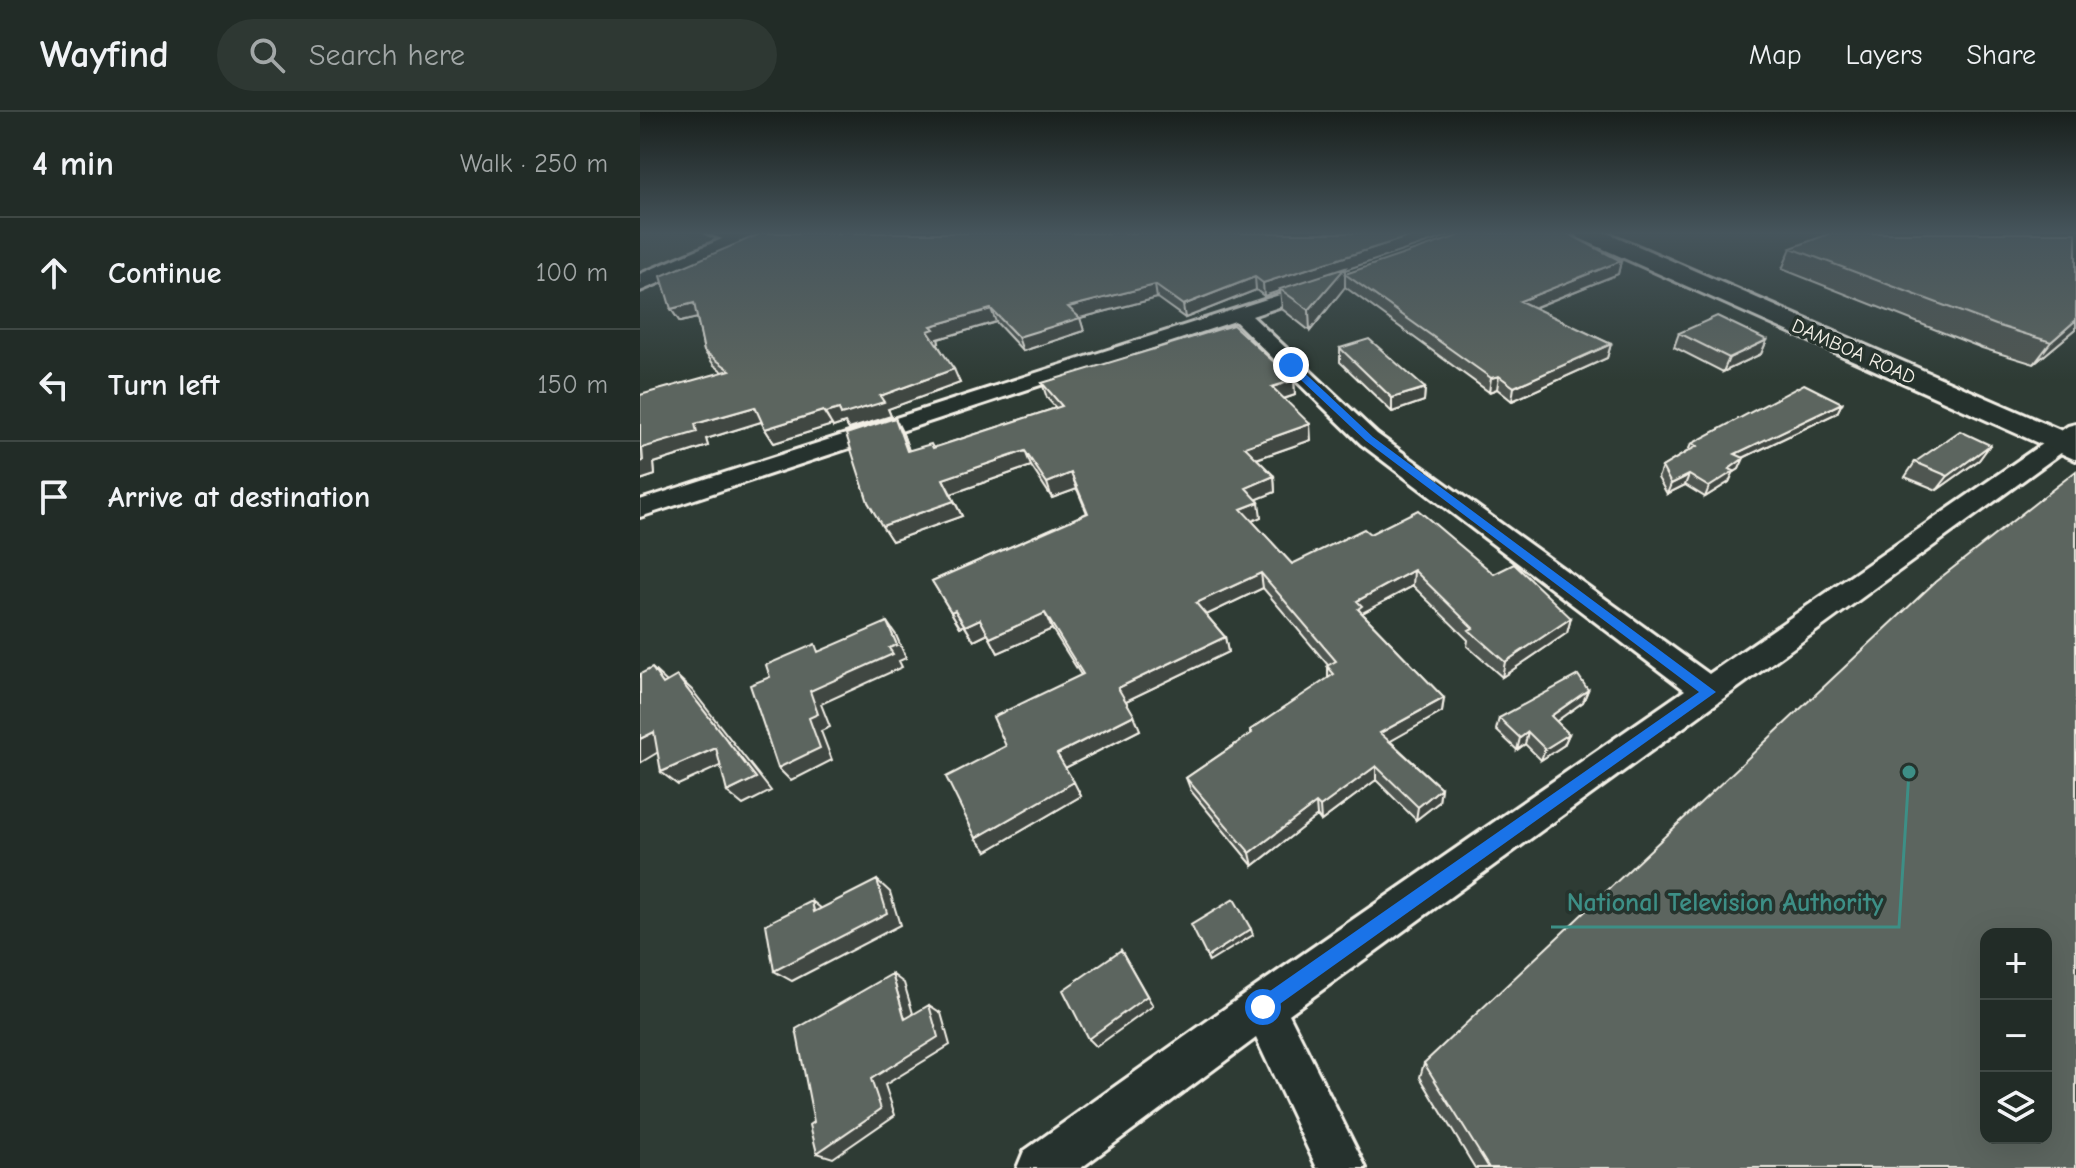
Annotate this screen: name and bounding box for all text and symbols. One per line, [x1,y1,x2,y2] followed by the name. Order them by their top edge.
[217,19,777,91] search box
[40,33,169,77] text: Wayfind
[245,33,289,77] icon: search
[309,38,465,73] text: Search here
[1749,39,1802,71] text: Map
[1846,39,1922,71] text: Layers
[1966,39,2036,71] text: Share
[32,144,114,184] text: 4 min
[460,149,608,179] text: Walk · 250 m
[32,251,76,295] icon: ahead
[108,256,222,291] text: Continue
[536,258,608,288] text: 100 m
[1788,314,1919,389] street label: DAMBOA ROAD
[1273,347,1309,383] route end
[32,363,76,407] icon: left
[108,368,220,403] text: Turn left
[538,370,608,400] text: 150 m
[32,475,76,519] icon: arrive
[108,480,370,515] text: Arrive at destination
[1551,877,1899,927] callout: National Television Authority
[1567,888,1883,918] text: National Television Authority
[1980,928,2052,1144] map controls
[1980,928,2052,1000] button: +
[1245,989,1281,1025] route start
[1980,1000,2052,1072] button: −
[1980,1072,2052,1144] button: layers

